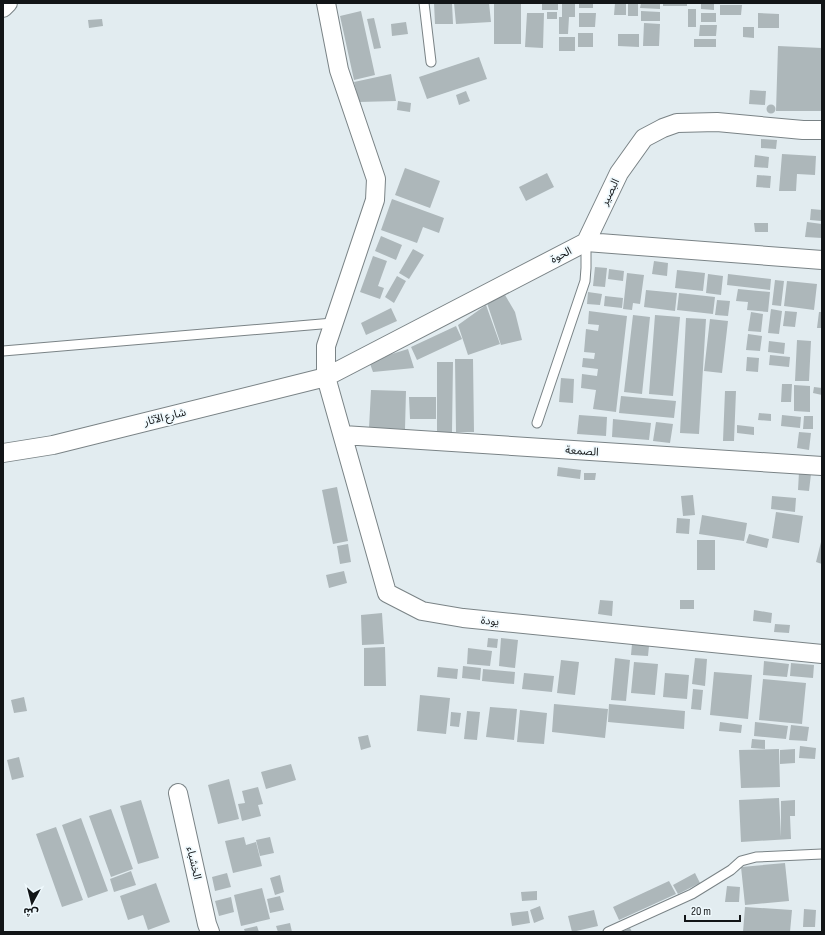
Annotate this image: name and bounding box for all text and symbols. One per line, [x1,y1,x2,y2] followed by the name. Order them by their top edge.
[598,176,622,208] street label: البصير
[548,244,574,266] street label: الحوة
[142,405,188,430] street label: شارع الآثار
[565,443,599,459] street label: الصمعة
[480,614,500,628] street label: يودة
[184,845,204,881] street label: الخشباء
[12,883,52,923] north arrow
[685,897,740,923] scale bar
[691,904,711,919] text: 20 m
[23,905,39,920] text: ش

